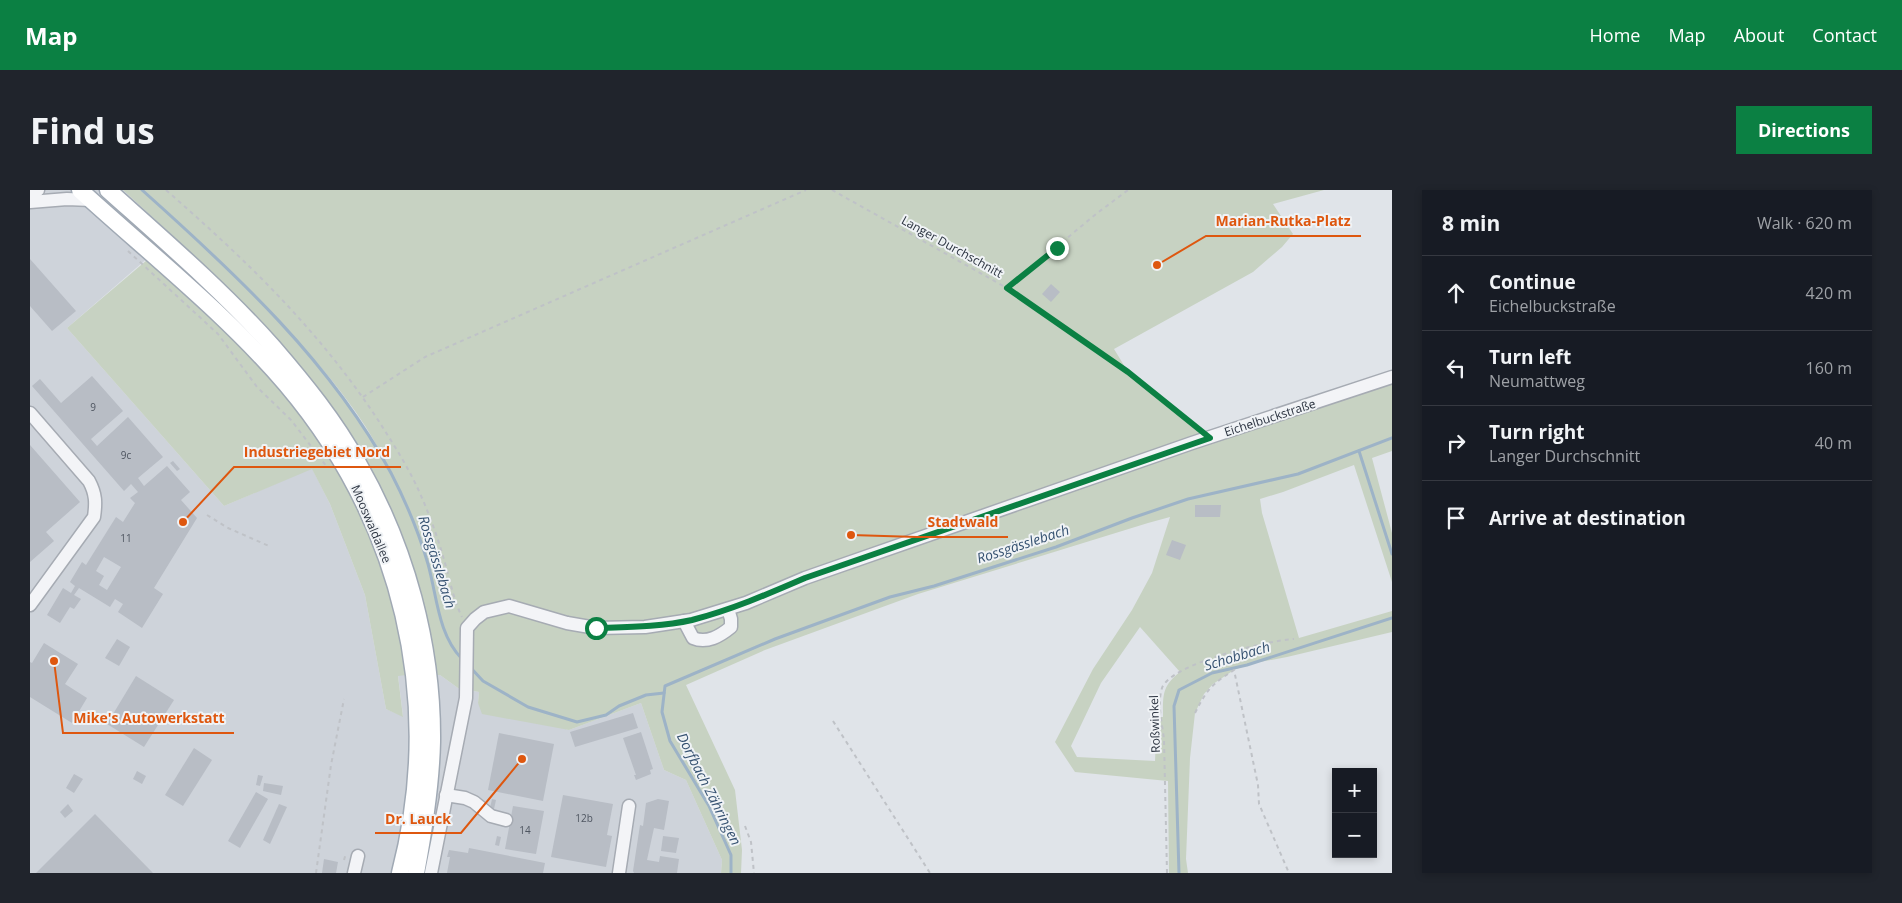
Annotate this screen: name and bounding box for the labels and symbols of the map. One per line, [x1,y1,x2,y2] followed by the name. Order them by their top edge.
[1206,207,1361,236] callout: Marian-Rutka-Platz
[1215,211,1351,230] text: Marian-Rutka-Platz
[899,212,1006,281] street label: Langer Durchschnitt
[1046,237,1069,260] route end
[1222,395,1318,440] street label: Eichelbuckstraße
[90,400,96,414] house number: 9
[234,438,401,467] callout: Industriegebiet Nord
[244,442,390,461] text: Industriegebiet Nord
[121,448,131,462] house number: 9c
[347,482,396,566] street label: Mooswaldallee
[917,508,1008,537] callout: Stadtwald
[928,512,998,531] text: Stadtwald
[414,513,461,611] water label: Rossgässlebach
[974,520,1071,567] water label: Rossgässlebach
[120,531,132,545] house number: 11
[585,617,608,640] route start
[1202,637,1272,675] water label: Schobbach
[1145,695,1164,753] street label: Roßwinkel
[63,704,234,733] callout: Mike's Autowerkstatt
[73,708,225,727] text: Mike's Autowerkstatt
[673,729,746,848] water label: Dorfbach Zähringen
[375,804,461,833] callout: Dr. Lauck
[385,809,451,828] text: Dr. Lauck
[575,811,593,825] house number: 12b
[519,823,531,837] house number: 14

